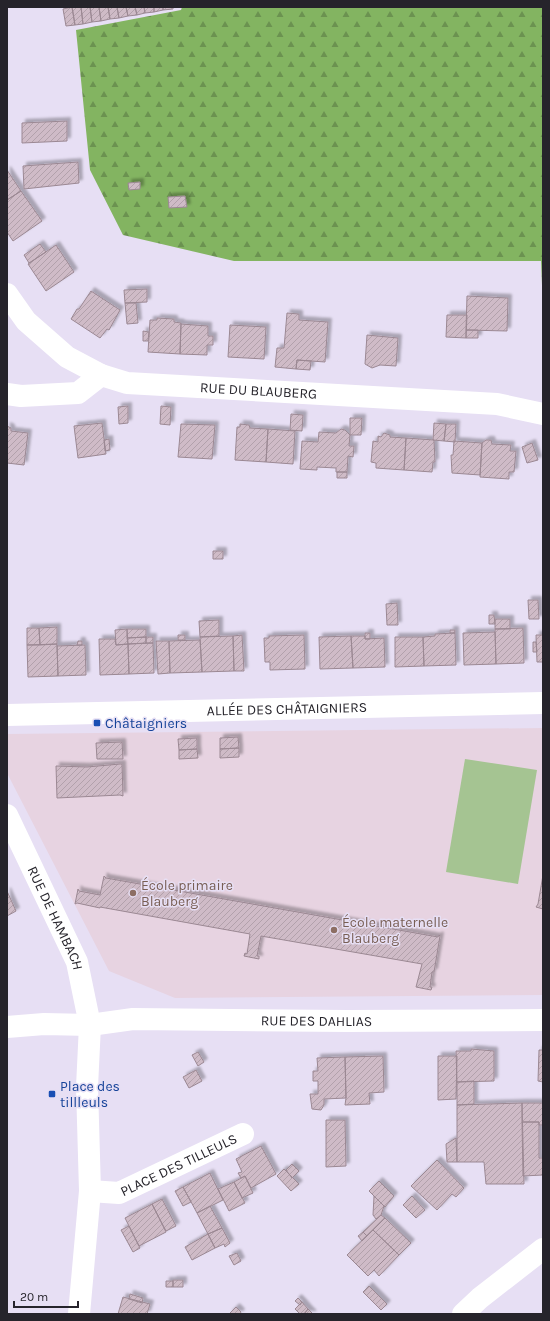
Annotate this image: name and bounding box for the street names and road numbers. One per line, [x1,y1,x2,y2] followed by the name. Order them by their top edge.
[199,379,318,403] street label: RUE DU BLAUBERG
[207,699,367,720] street label: ALLÉE DES CHÂTAIGNIERS
[24,863,86,972] street label: RUE DE HAMBACH
[261,1012,372,1030] street label: RUE DES DAHLIAS
[118,1130,240,1200] street label: PLACE DES TILLEULS

